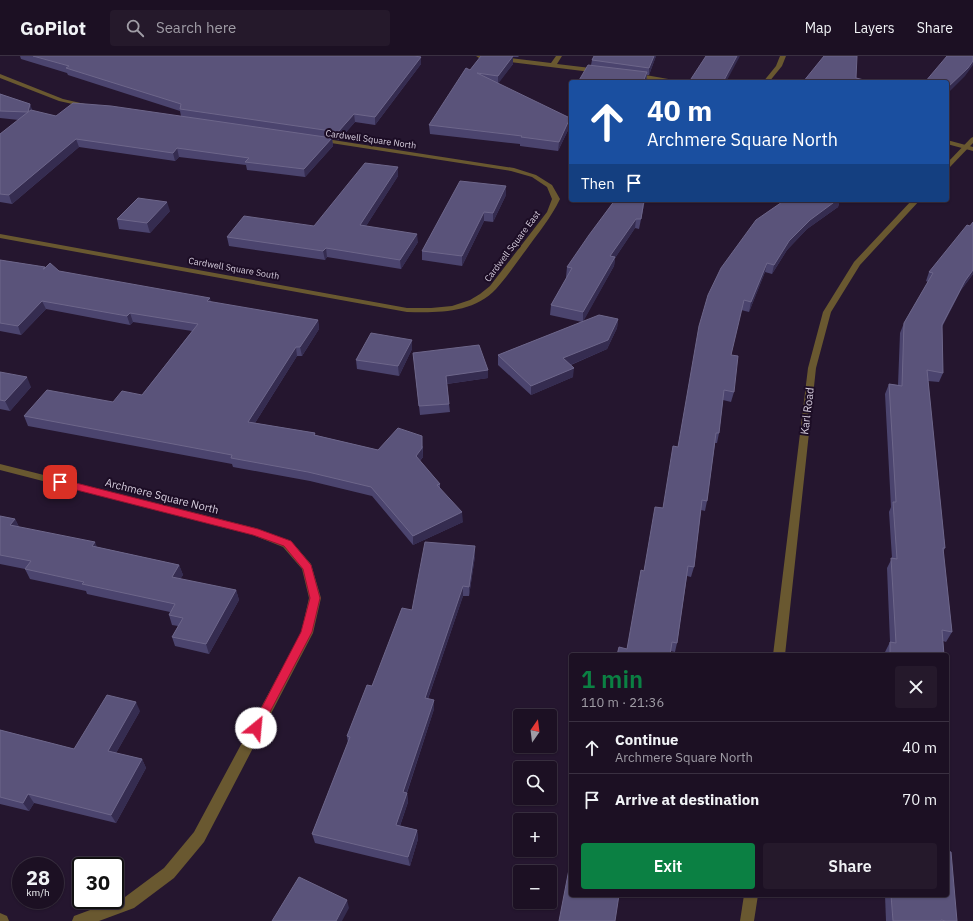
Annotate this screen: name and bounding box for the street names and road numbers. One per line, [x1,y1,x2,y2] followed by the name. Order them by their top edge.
[325,127,417,151] street label: Cardwell Square North
[482,208,542,284] street label: Cardwell Square East
[188,255,280,281] street label: Cardwell Square South
[797,387,817,435] street label: Karl Road
[104,475,220,517] street label: Archmere Square North

